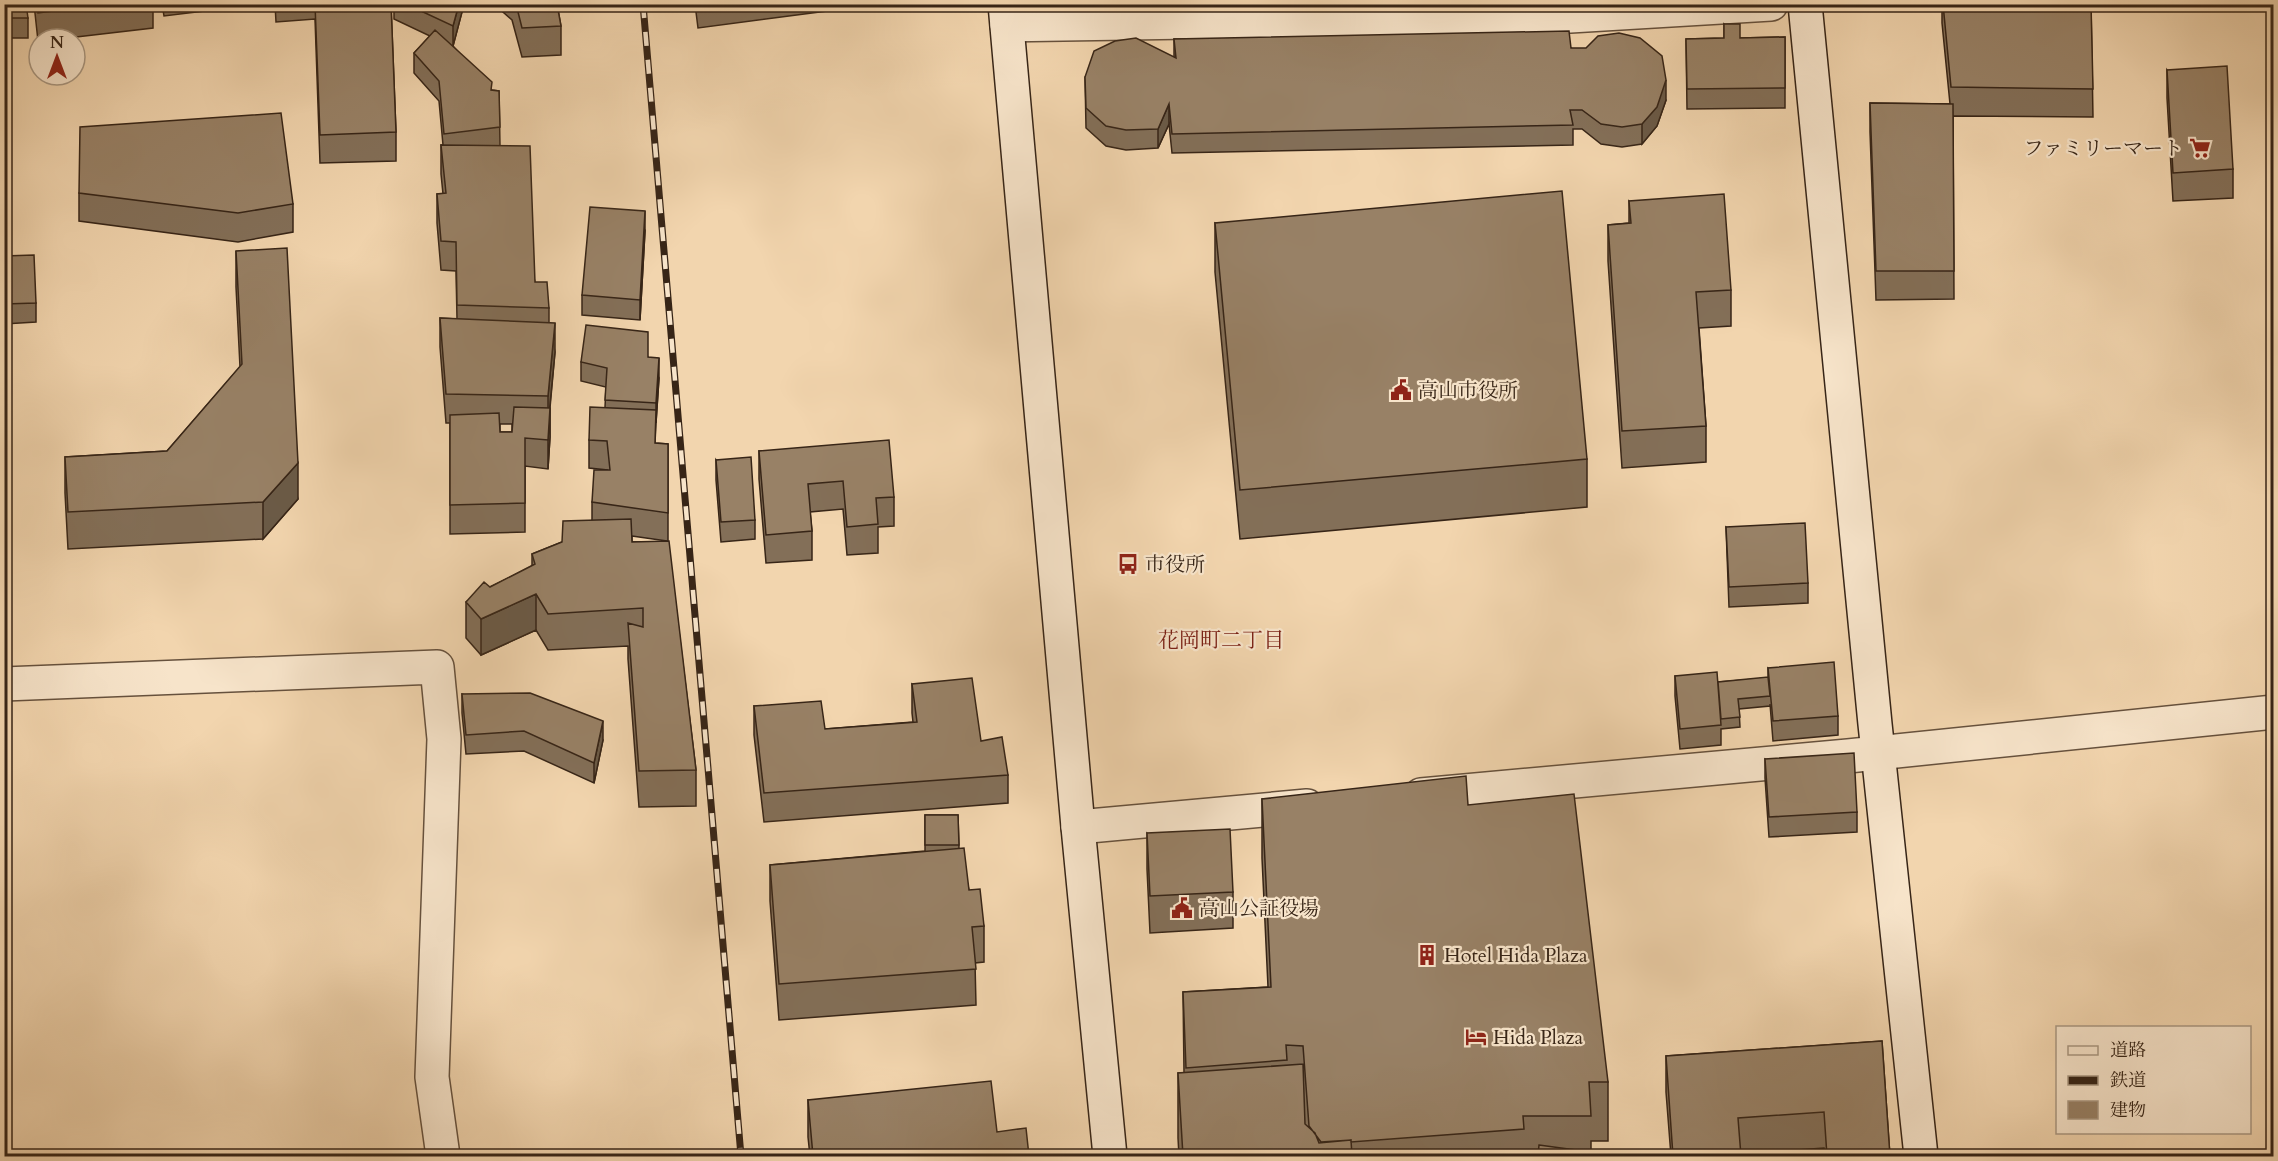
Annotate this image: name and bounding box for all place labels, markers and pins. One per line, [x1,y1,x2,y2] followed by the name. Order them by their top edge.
[2023,135,2183,162] place label: ファミリーマート
[2188,136,2212,160] supermarket icon: ファミリーマート
[1418,377,1518,404] place label: 高山市役所
[1389,378,1413,402] public building icon: 高山市役所
[1145,551,1205,578] place label: 市役所
[1116,552,1140,576] bus stop icon: 市役所
[1199,895,1319,922] place label: 高山公証役場
[1170,896,1194,920] public building icon: 高山公証役場
[1444,942,1588,969] place label: Hotel Hida Plaza
[1415,943,1439,967] building icon: Hotel Hida Plaza
[1493,1024,1583,1051] place label: Hida Plaza
[1464,1025,1488,1049] hotel icon: Hida Plaza

